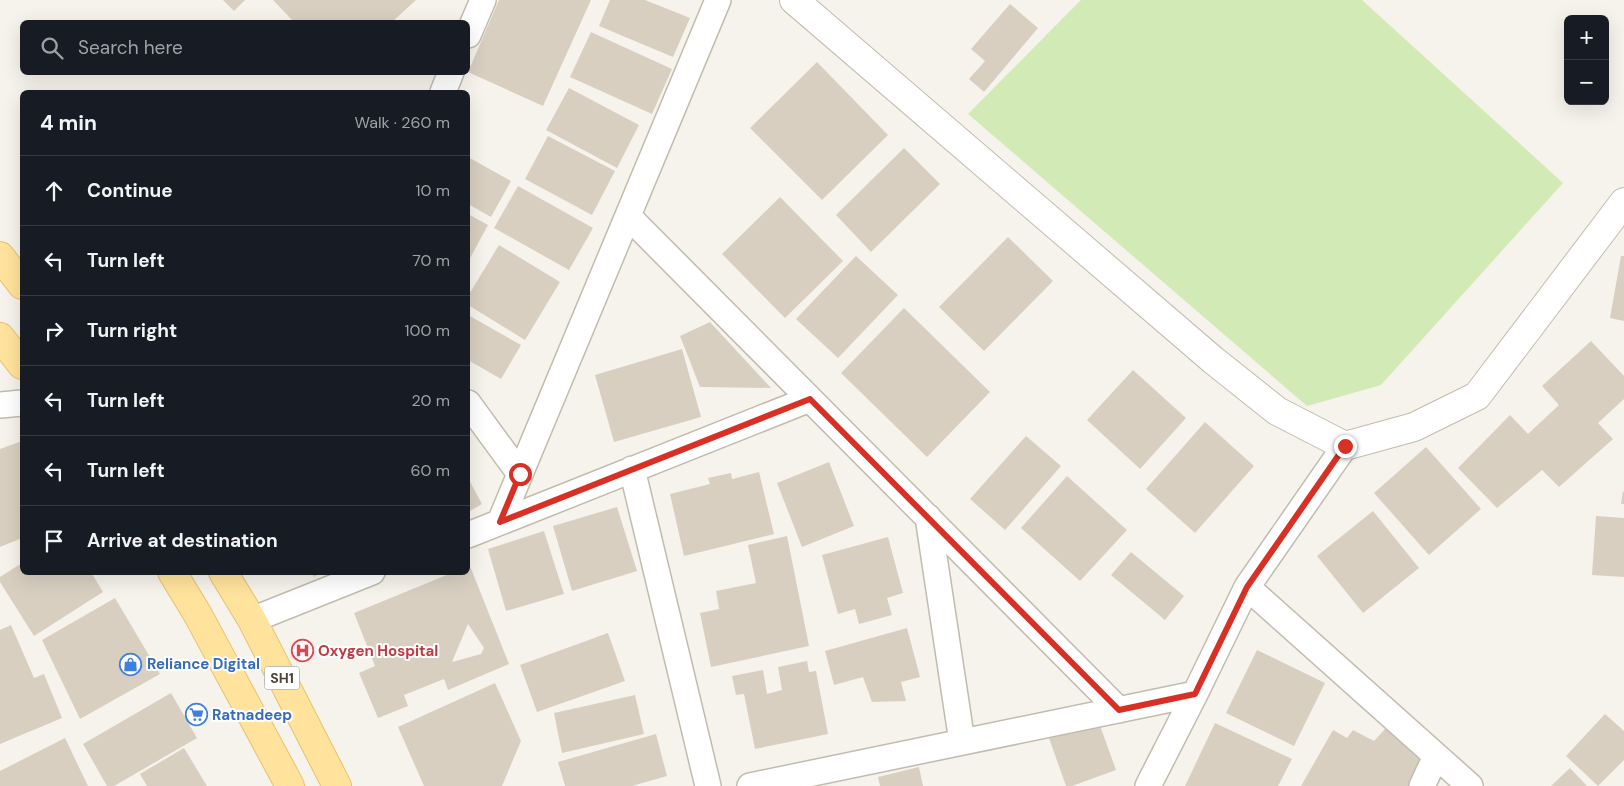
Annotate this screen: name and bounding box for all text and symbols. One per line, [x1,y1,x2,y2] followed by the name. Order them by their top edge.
[1564,15,1609,105] map controls
[1564,15,1609,60] button: +
[20,20,470,75] search box
[38,34,66,62] icon: search
[78,35,183,60] text: Search here
[1564,60,1609,105] button: −
[40,109,97,137] text: 4 min
[355,112,450,133] text: Walk · 260 m
[40,177,68,205] icon: ahead
[87,178,173,203] text: Continue
[416,180,450,201] text: 10 m
[40,247,68,275] icon: left
[87,248,165,273] text: Turn left
[412,250,450,271] text: 70 m
[40,317,68,345] icon: right
[87,318,177,343] text: Turn right
[405,320,450,341] text: 100 m
[40,387,68,415] icon: left
[87,388,165,413] text: Turn left
[411,390,450,411] text: 20 m
[1334,435,1357,458] route end
[40,457,68,485] icon: left
[87,458,165,483] text: Turn left
[410,460,450,481] text: 60 m
[509,463,532,486] route start
[40,527,68,555] icon: arrive
[87,528,278,553] text: Arrive at destination
[290,639,314,663] hospital icon: Oxygen Hospital
[318,641,438,661] place label: Oxygen Hospital
[119,652,143,676] shop icon: Reliance Digital
[147,654,260,674] place label: Reliance Digital
[264,666,300,690] road number: SH1
[184,703,208,727] supermarket icon: Ratnadeep
[212,705,292,725] place label: Ratnadeep

